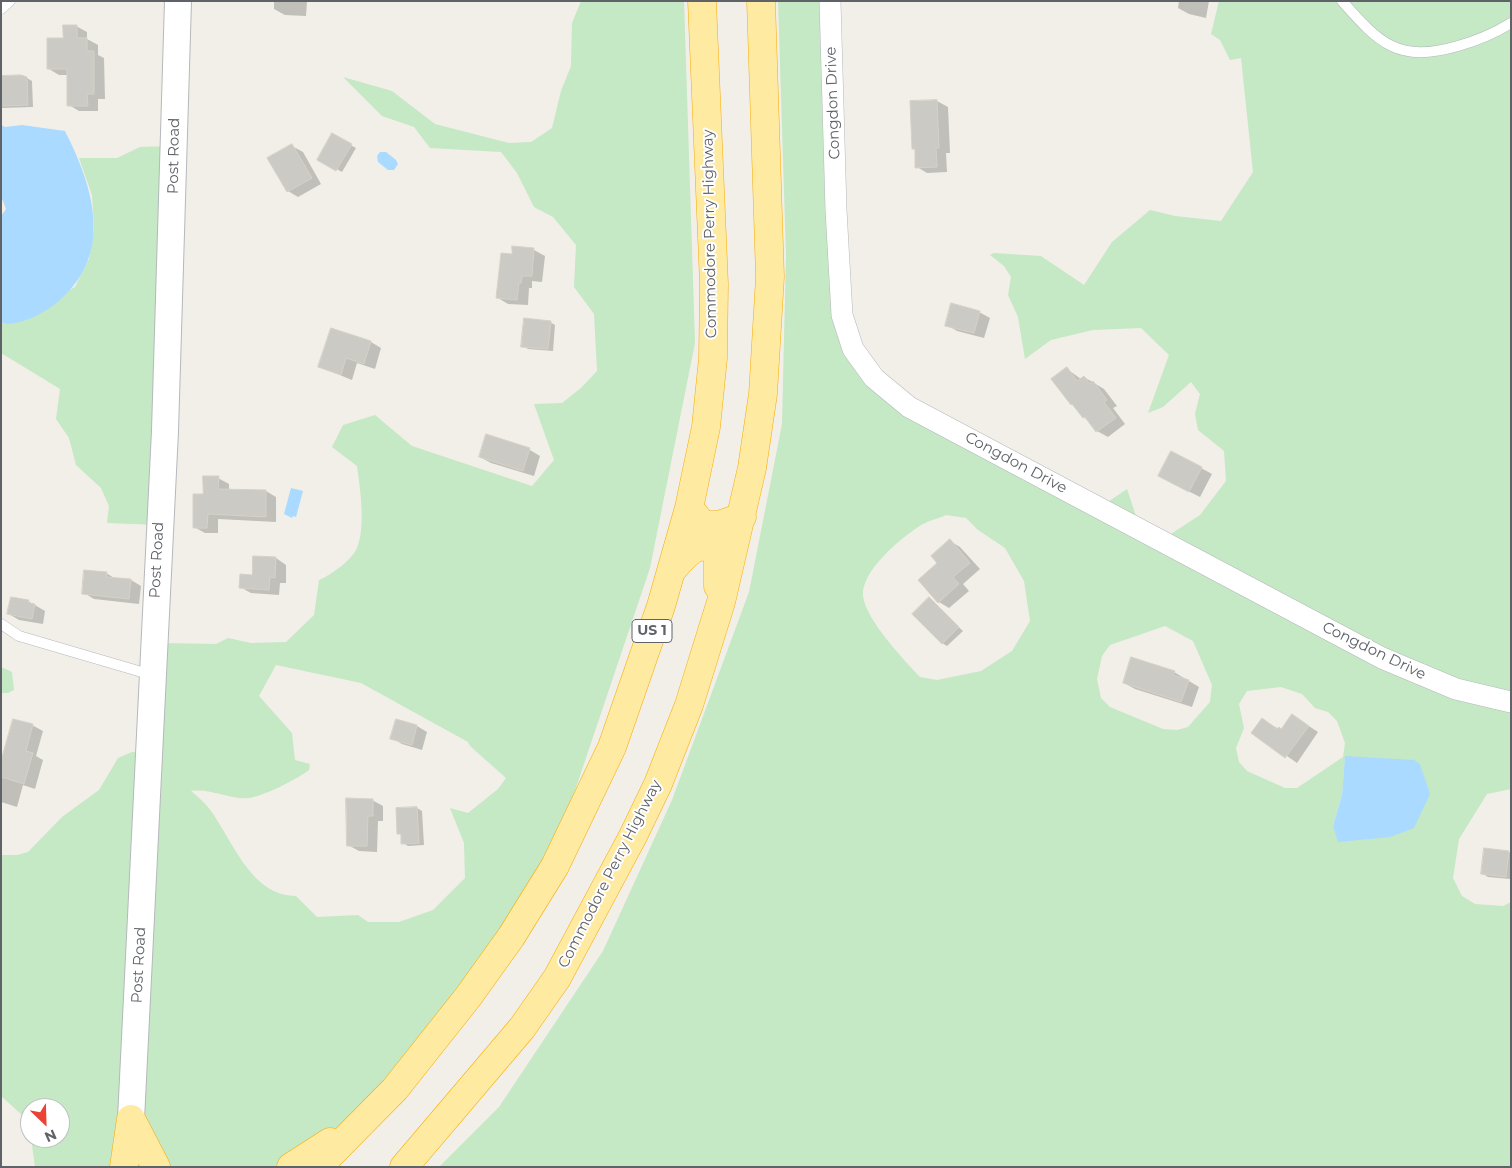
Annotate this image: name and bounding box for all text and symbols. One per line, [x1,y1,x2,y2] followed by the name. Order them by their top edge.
[822,46,844,160] street label: Congdon Drive
[164,118,184,194] street label: Post Road
[699,129,721,339] street label: Commodore Perry Highway
[962,429,1070,497] street label: Congdon Drive
[146,521,168,599] street label: Post Road
[1319,618,1429,684] street label: Congdon Drive
[632,620,672,642] road number: US 1
[555,777,665,971] street label: Commodore Perry Highway
[128,926,150,1004] street label: Post Road
[20,1098,70,1148] north arrow
[42,1125,60,1146] text: N

